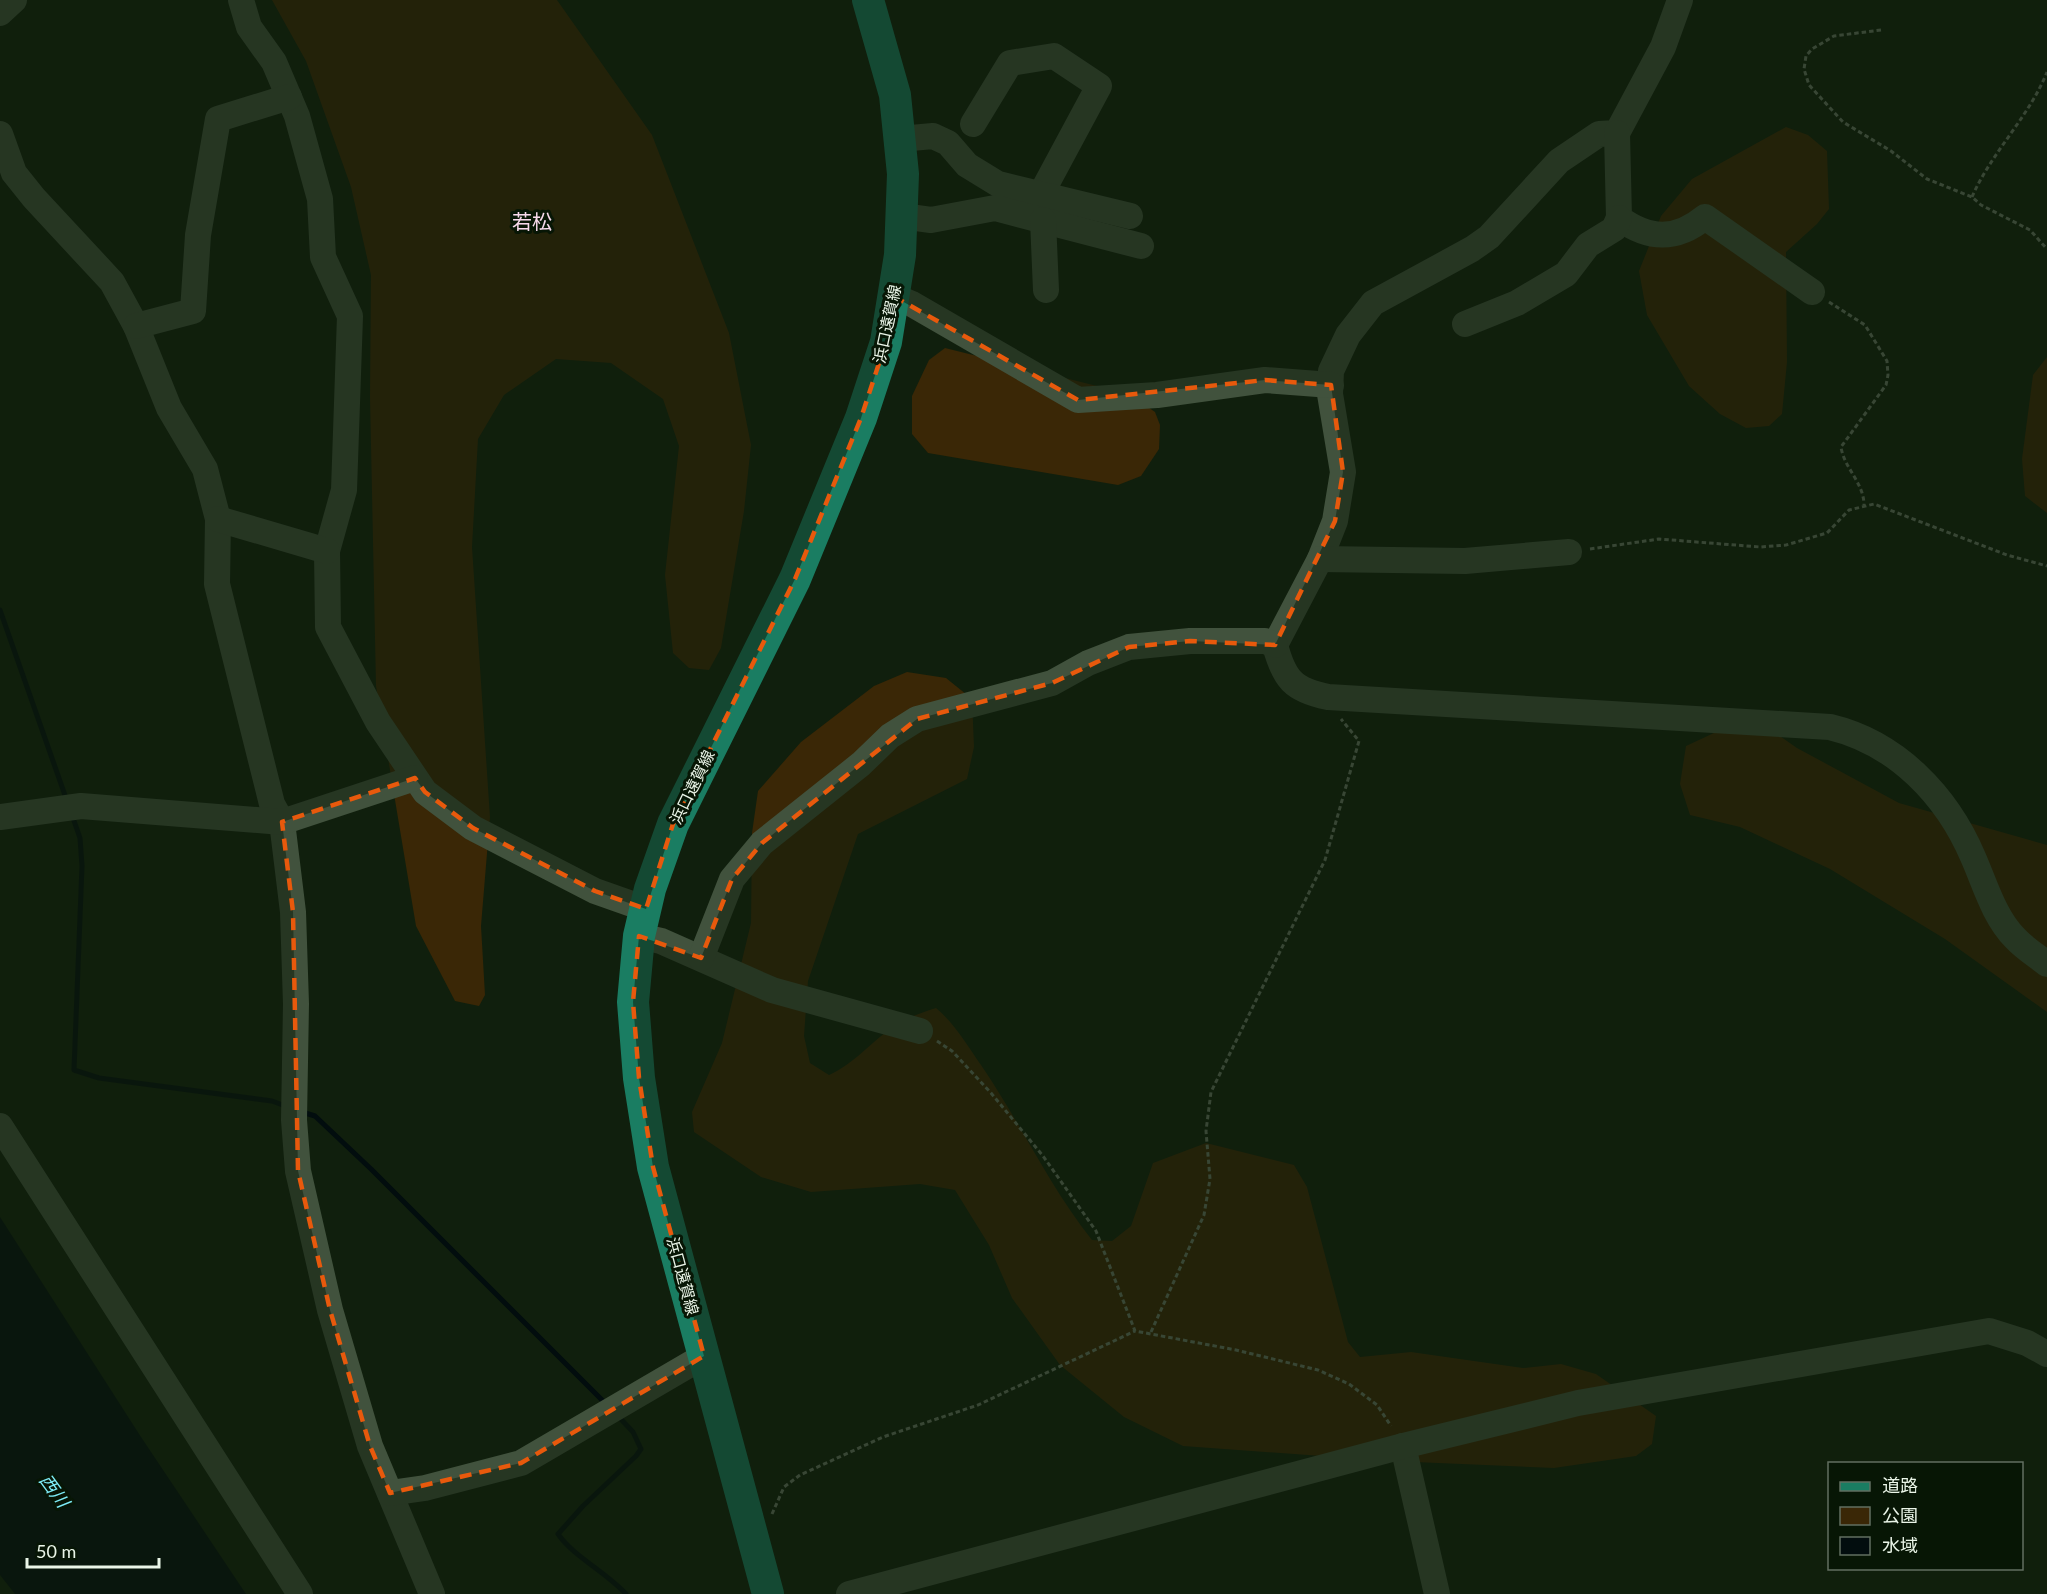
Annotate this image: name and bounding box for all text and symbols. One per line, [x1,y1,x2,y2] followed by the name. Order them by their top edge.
[512,209,552,233] district label: 若松
[869,283,904,365] street label: 浜口遠賀線
[665,747,718,827] street label: 浜口遠賀線
[664,1235,703,1317] street label: 浜口遠賀線
[1828,1462,2023,1570] legend
[35,1469,75,1513] water label: 西川
[1882,1474,1918,1496] text: 道路
[1882,1504,1918,1526] text: 公園
[27,1531,159,1569] scale bar
[1882,1534,1918,1556] text: 水域
[36,1540,76,1562] text: 50 m

